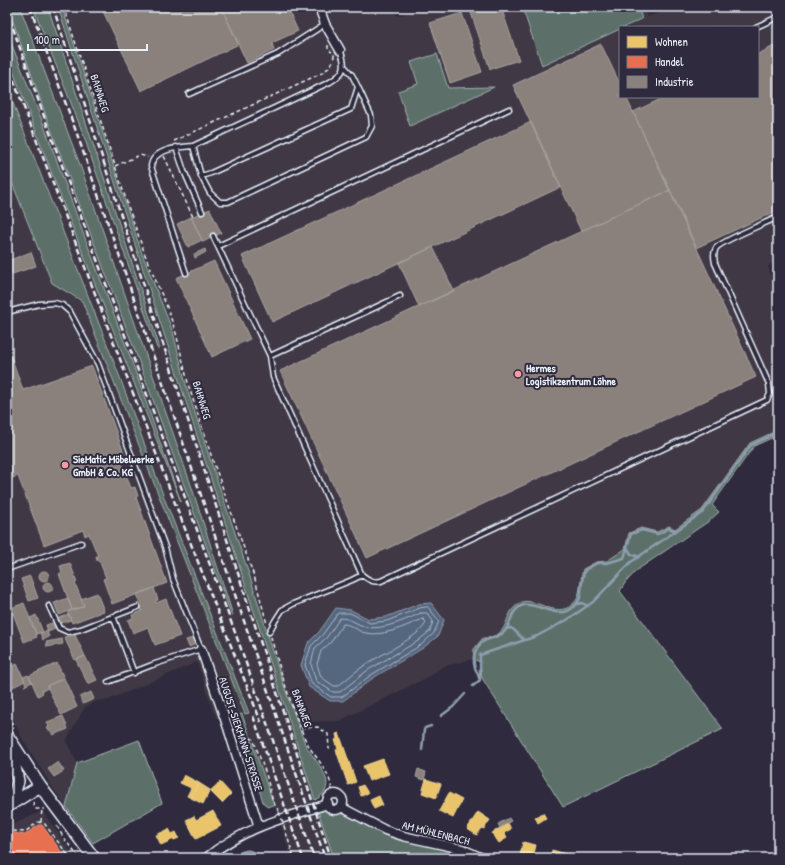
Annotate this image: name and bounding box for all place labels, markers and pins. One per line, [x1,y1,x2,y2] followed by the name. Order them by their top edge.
[526,361,617,389] place label: Hermes Logistikzentrum Löhne
[513,369,523,379] marker: Hermes Logistikzentrum Löhne
[73,452,155,479] place label: SieMatic Möbelwerke GmbH & Co. KG
[60,460,70,470] marker: SieMatic Möbelwerke GmbH & Co. KG

